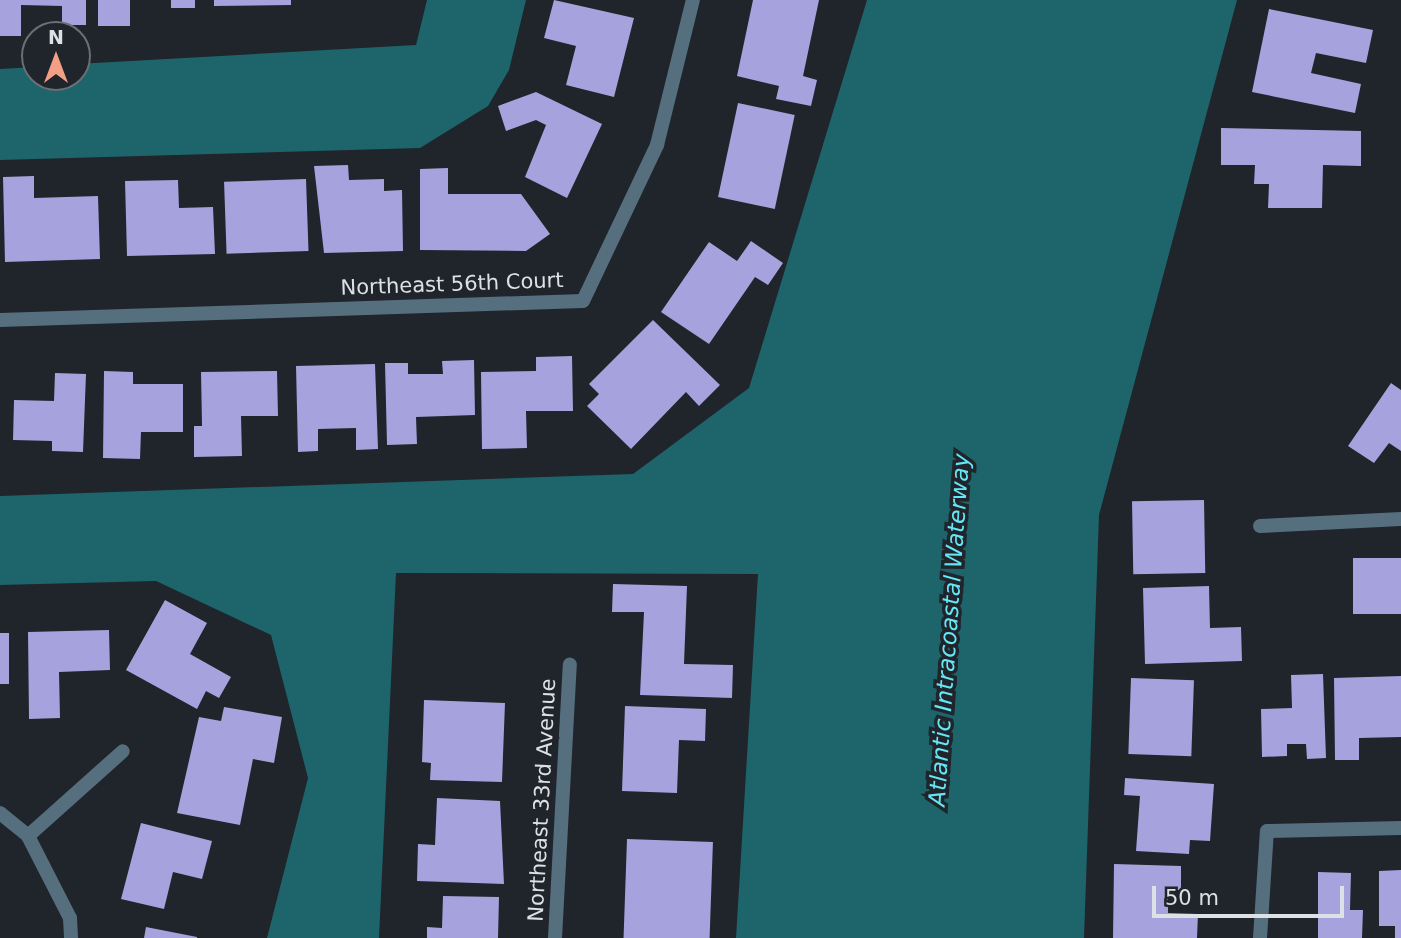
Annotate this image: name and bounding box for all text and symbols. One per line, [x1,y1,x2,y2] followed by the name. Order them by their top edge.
[21,21,91,91] north arrow
[48,26,64,48] text: N
[340,268,564,300] street label: Northeast 56th Court
[923,453,975,807] water label: Atlantic Intracoastal Waterway
[523,678,561,922] street label: Northeast 33rd Avenue
[1156,872,1348,916] scale bar
[1165,886,1219,910] text: 50 m

